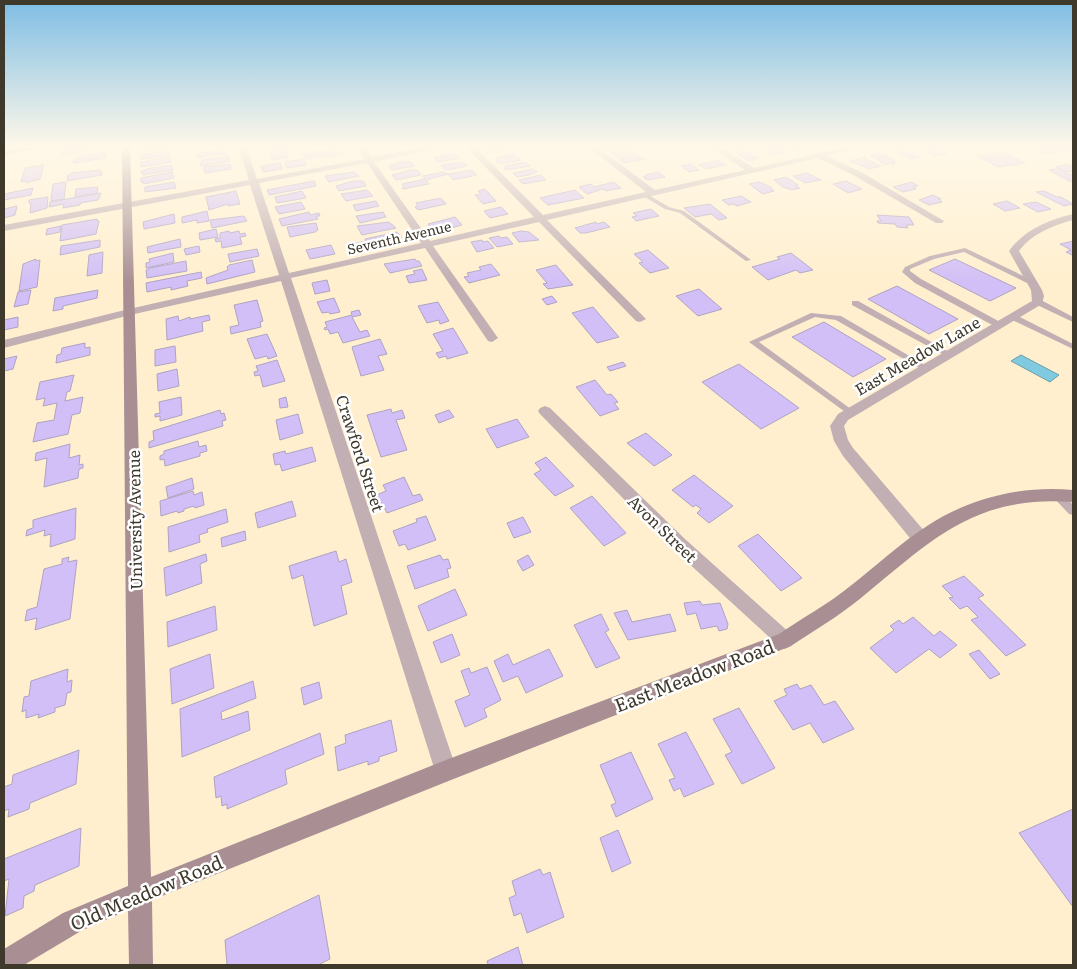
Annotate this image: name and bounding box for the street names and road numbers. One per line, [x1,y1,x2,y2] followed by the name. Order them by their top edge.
[345,215,453,259] street label: Seventh Avenue
[850,309,984,401] street label: East Meadow Lane
[331,391,391,515] street label: Crawford Street
[121,450,147,590] street label: University Avenue
[623,489,703,568] street label: Avon Street
[610,631,778,718] street label: East Meadow Road
[65,847,227,937] street label: Old Meadow Road

